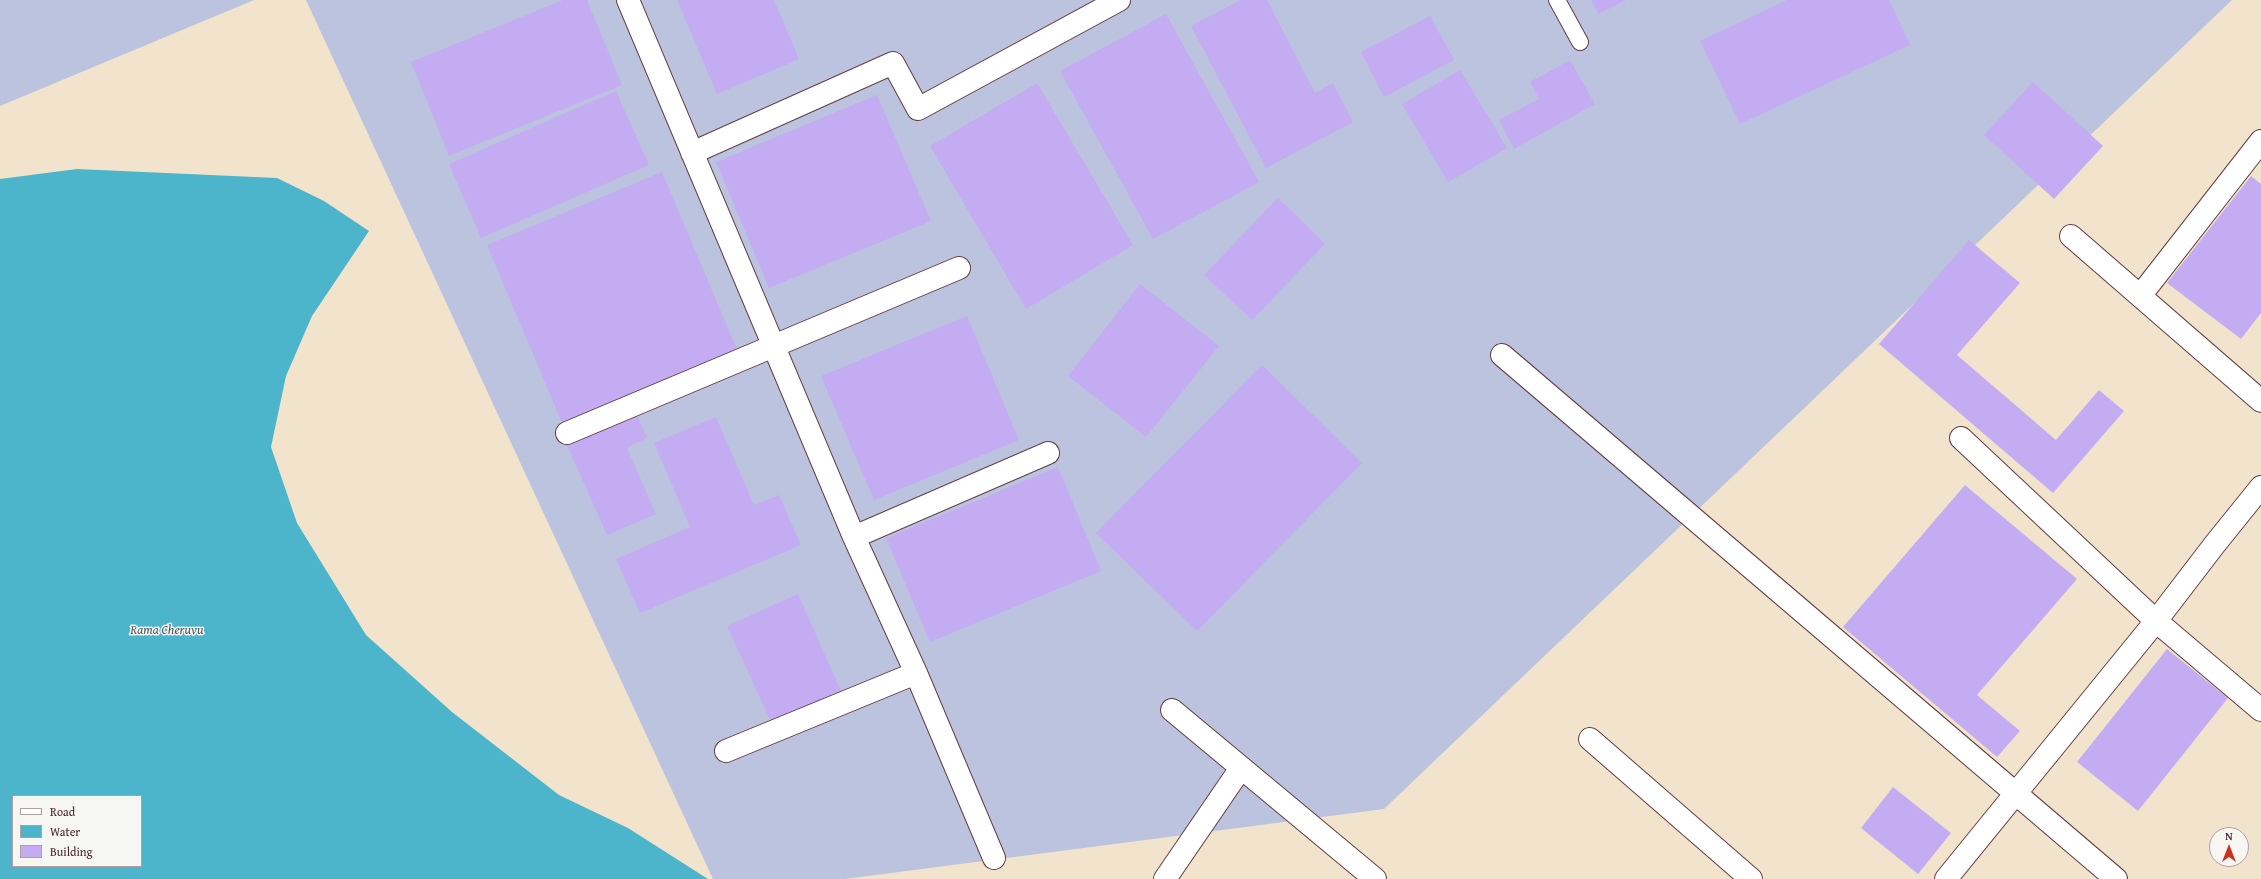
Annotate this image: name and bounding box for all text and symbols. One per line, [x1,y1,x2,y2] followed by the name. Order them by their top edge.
[130,623,204,639] water label: Rama Cheruvu
[12,795,142,867] legend
[50,803,75,820] text: Road
[50,823,80,840] text: Water
[2209,827,2249,867] north arrow
[2225,828,2233,844] text: N
[50,843,93,860] text: Building

